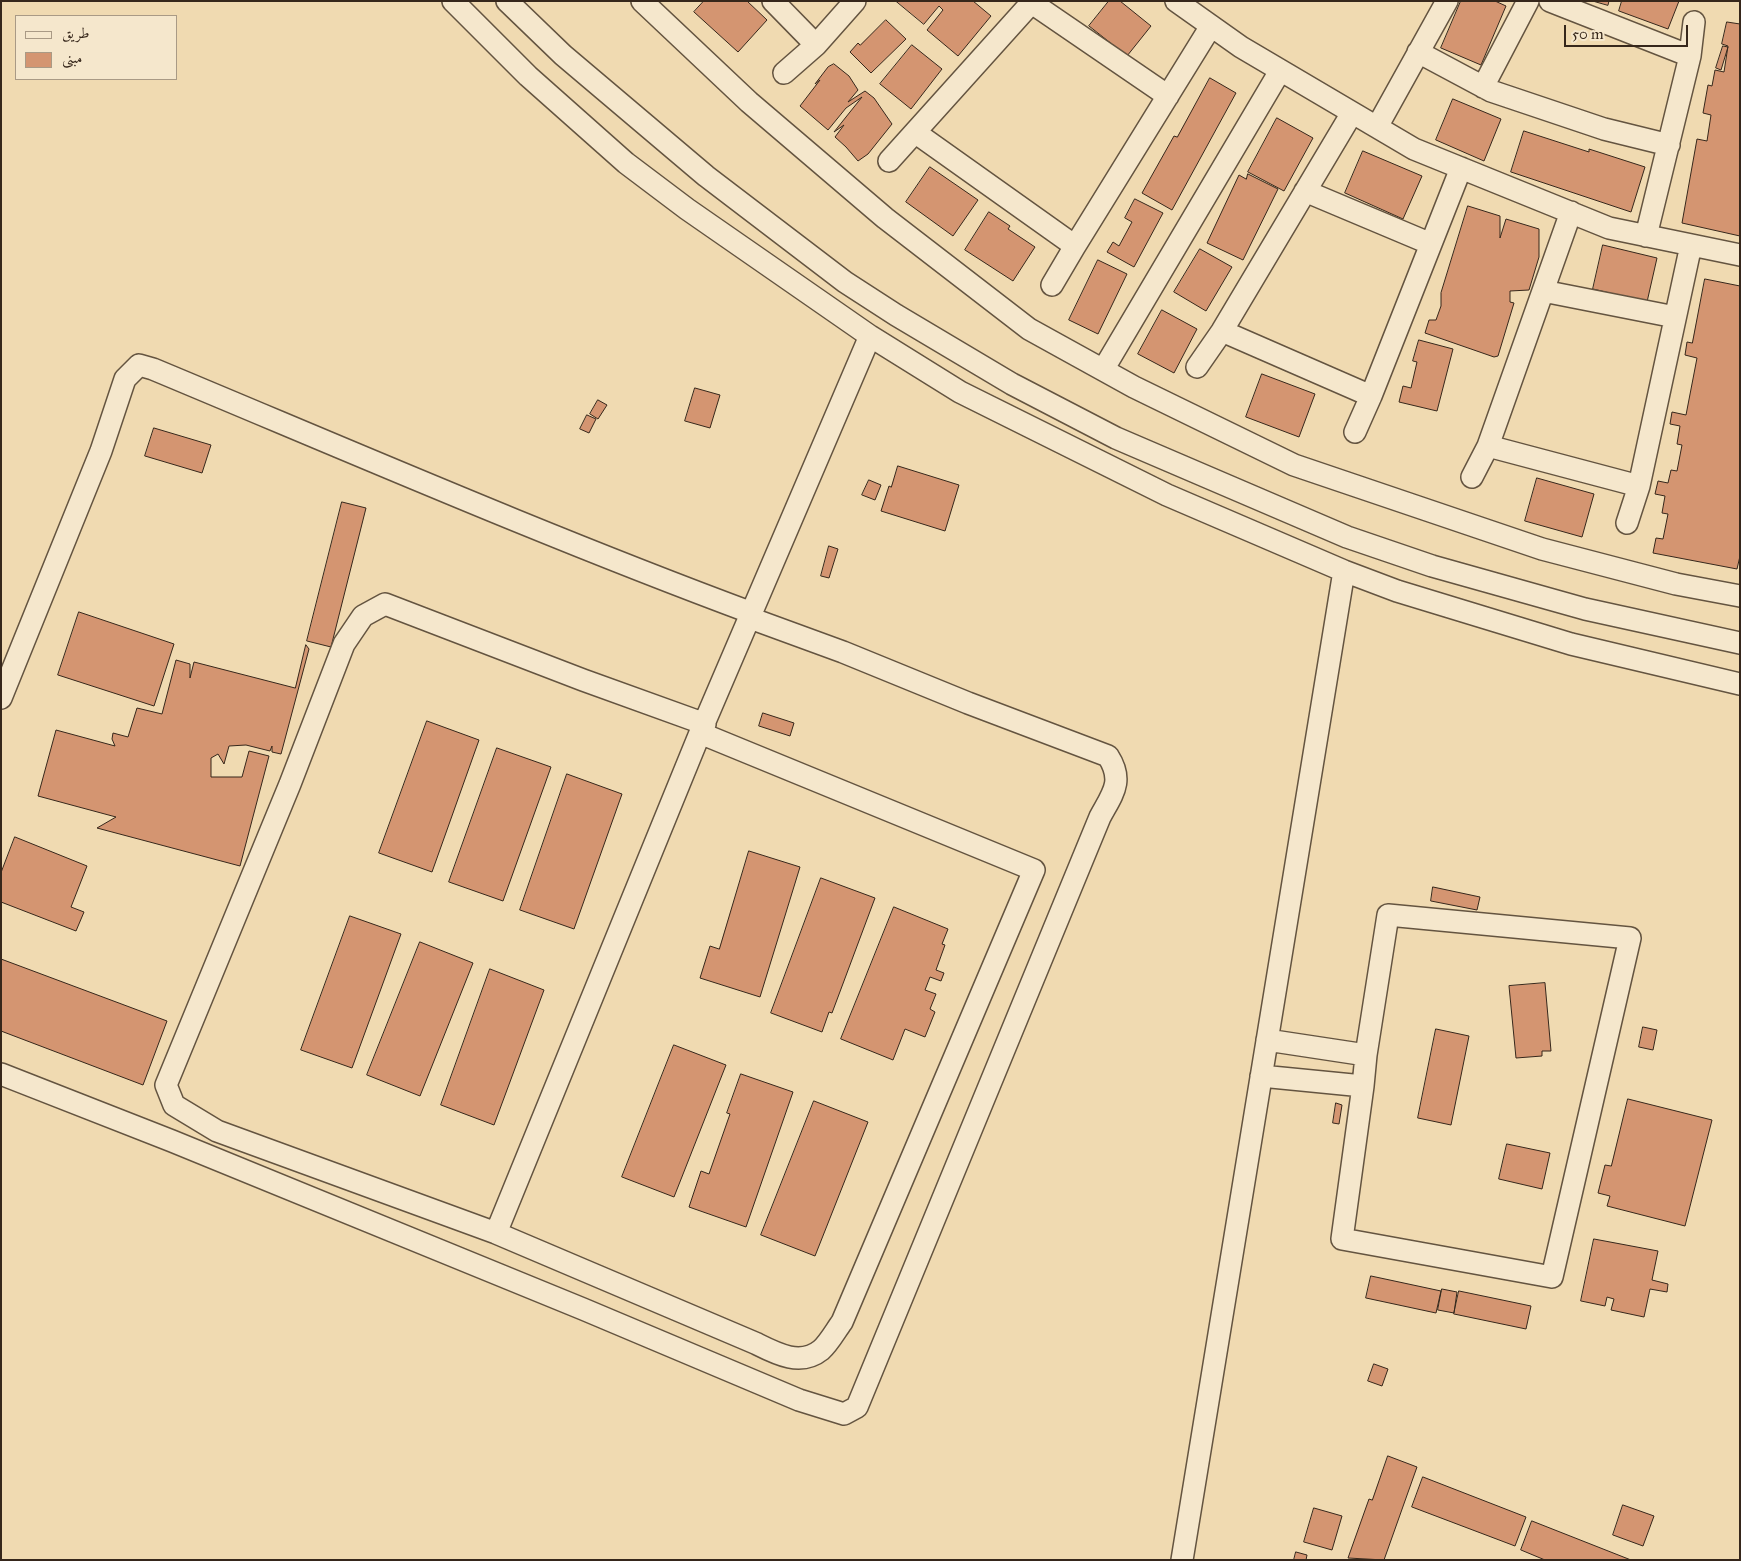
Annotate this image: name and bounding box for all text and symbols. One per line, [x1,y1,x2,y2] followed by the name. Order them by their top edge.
[15,15,178,80] legend
[1566,15,1690,47] scale bar
[62,24,89,42] text: طريق
[1572,25,1604,43] text: 50 m
[62,49,82,67] text: مبنى

